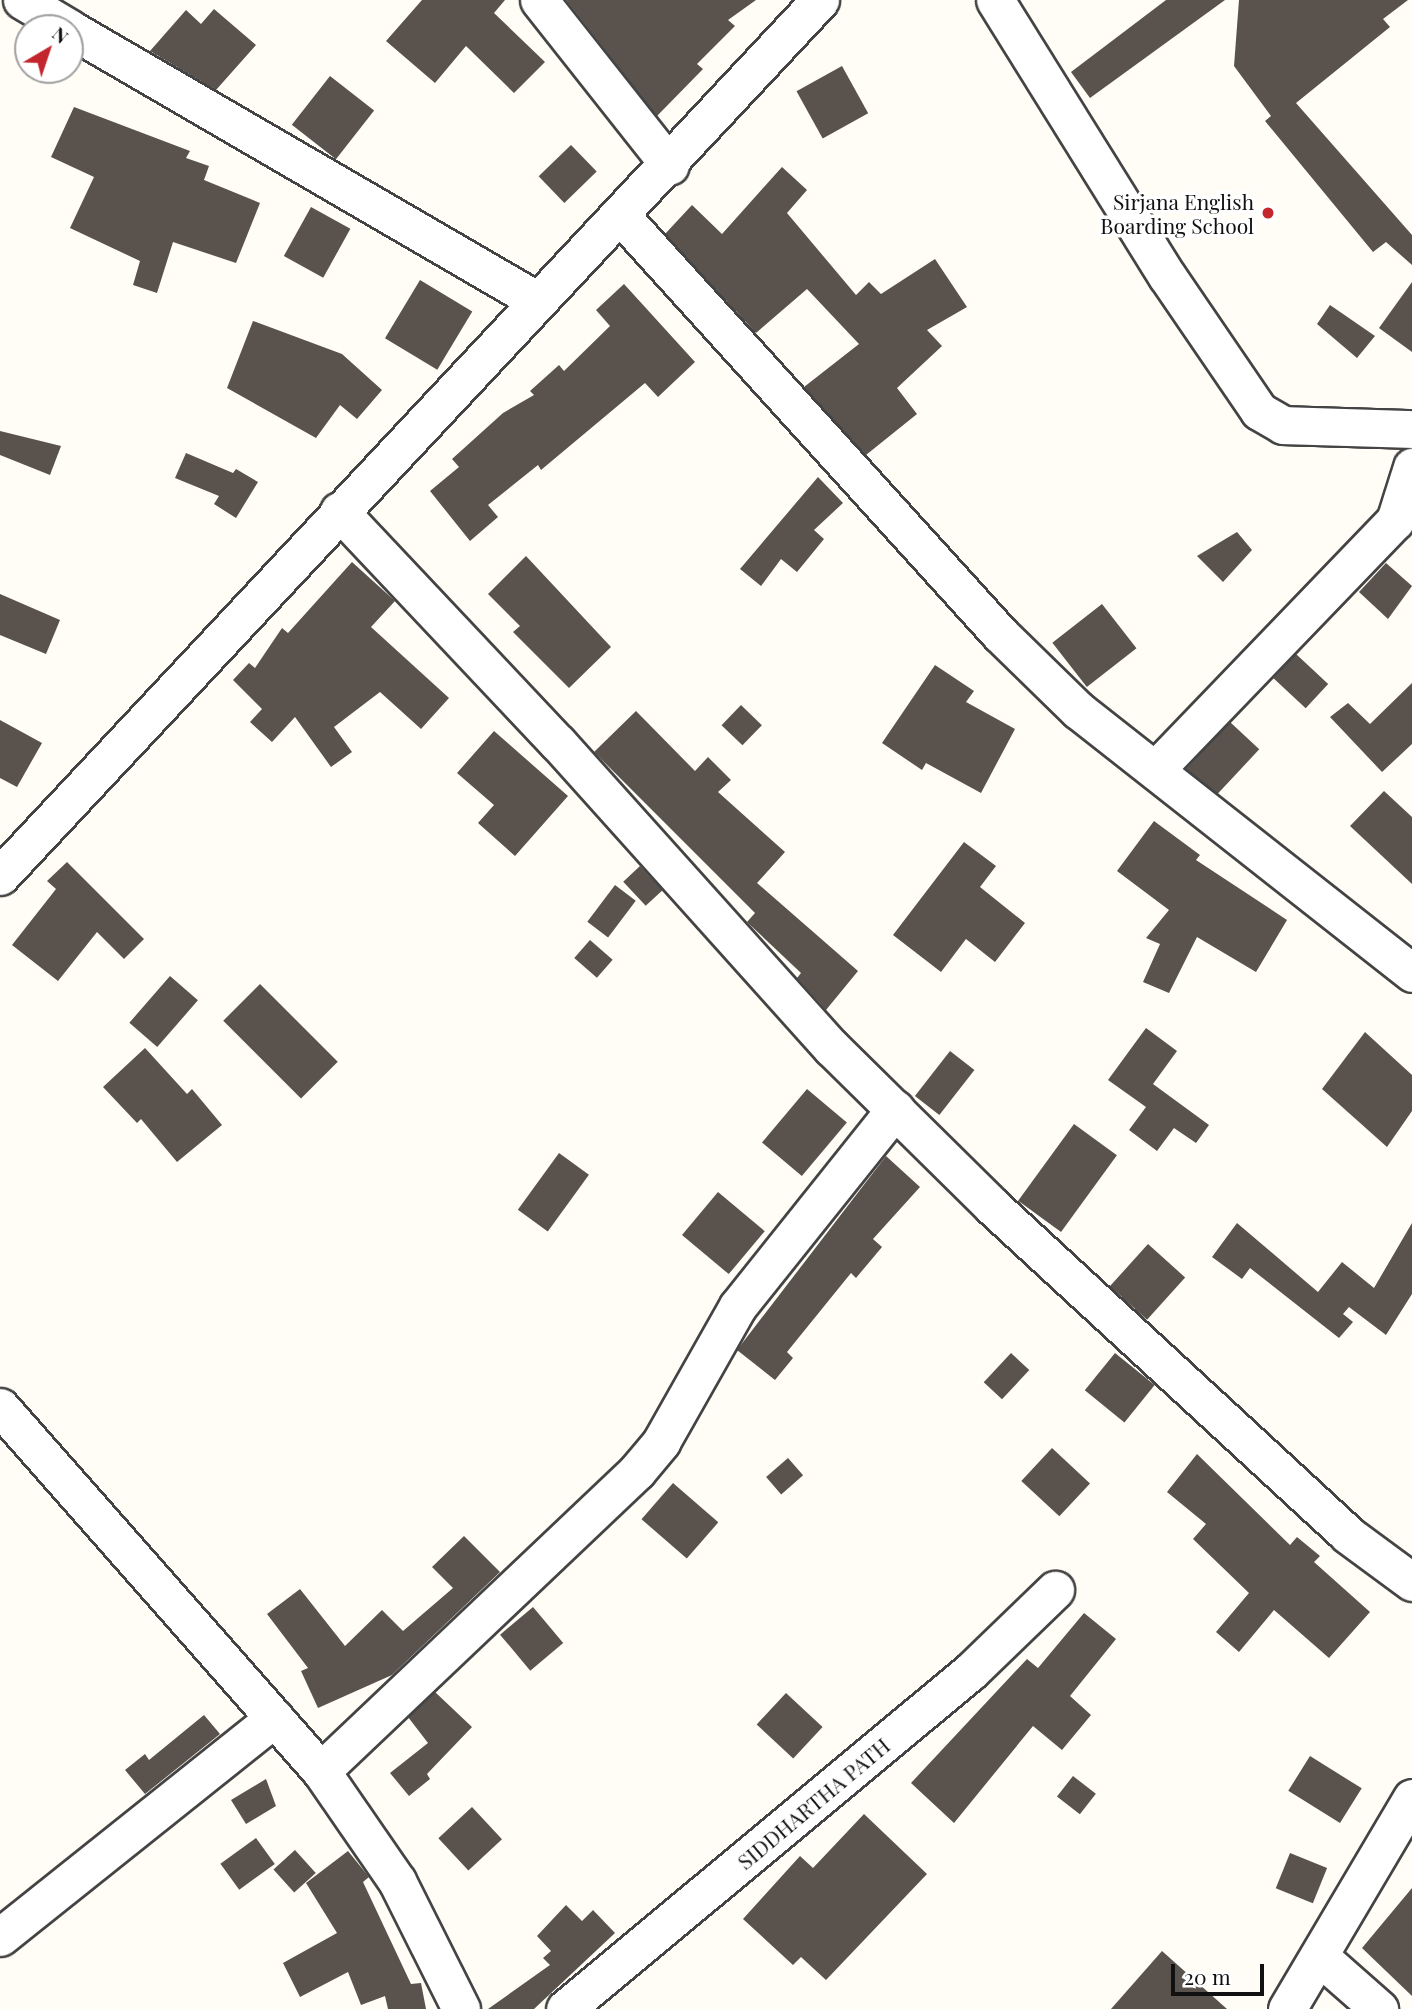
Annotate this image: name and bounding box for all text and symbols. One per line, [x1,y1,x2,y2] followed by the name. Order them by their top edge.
[14,14,84,84] north arrow
[47,20,74,49] text: N
[1100,188,1254,238] place label: Sirjana English Boarding School
[1260,205,1276,221] marker: Sirjana English Boarding School
[732,1732,894,1874] street label: SIDDHARTHA PATH
[1174,1950,1267,1994] scale bar
[1184,1962,1231,1990] text: 20 m

